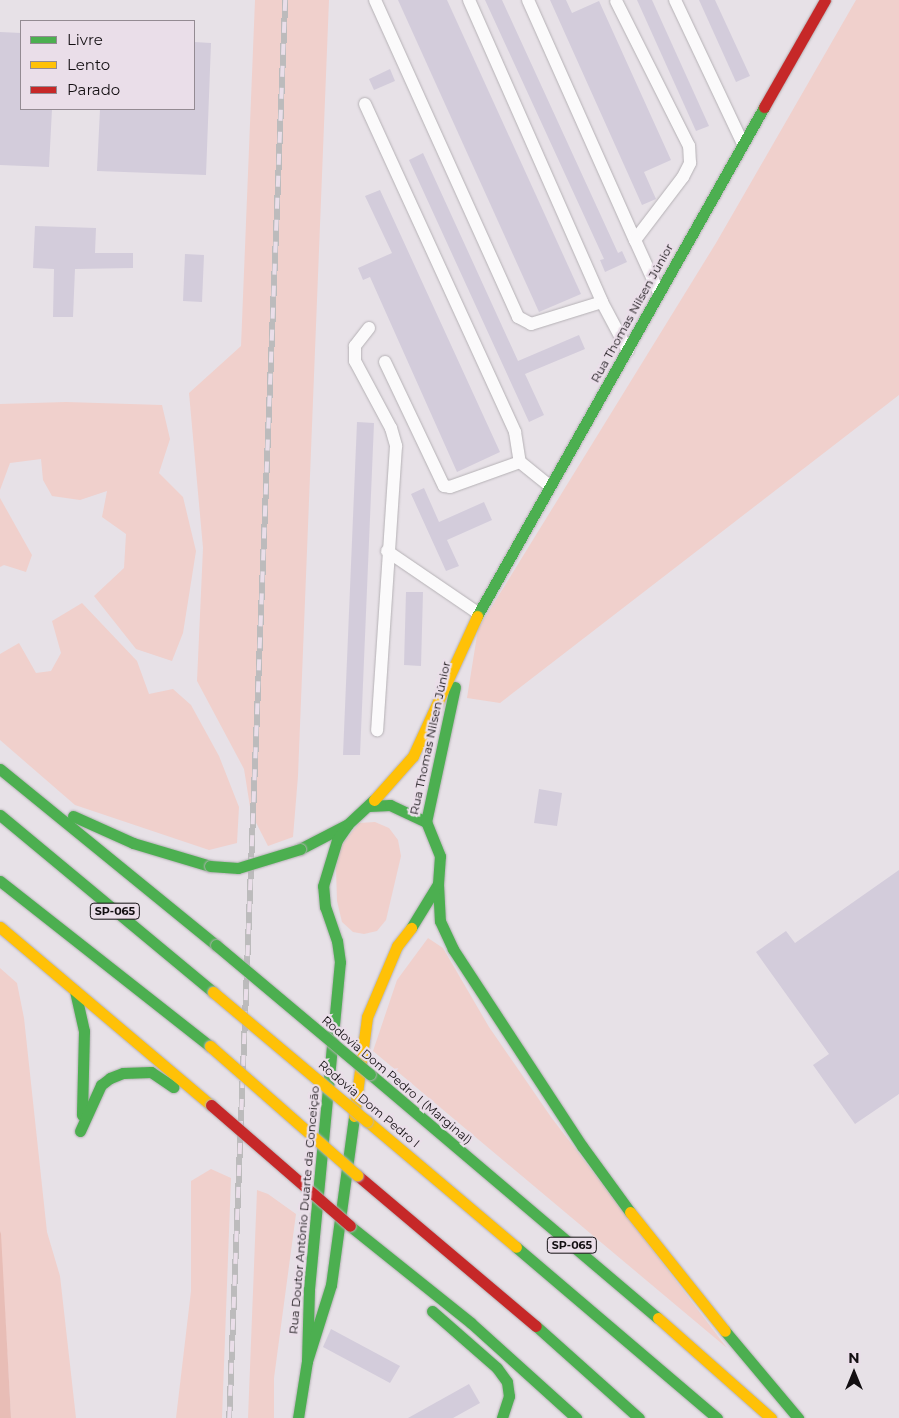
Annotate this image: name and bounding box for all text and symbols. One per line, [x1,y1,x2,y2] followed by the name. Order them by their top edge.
[20,20,195,110] legend
[67,30,103,49] text: Livre
[67,55,110,74] text: Lento
[67,80,120,99] text: Parado
[588,241,676,385] street label: Rua Thomas Nilsen Júnior
[407,660,453,816] street label: Rua Thomas Nilsen Júnior
[89,902,141,919] road number: SP-065
[319,1013,475,1147] street label: Rodovia Dom Pedro I (Marginal)
[315,1057,423,1151] street label: Rodovia Dom Pedro I
[286,1085,322,1335] street label: Rua Doutor Antônio Duarte da Conceição
[546,1236,598,1254] road number: SP-065
[829,1348,879,1398] north arrow
[848,1349,860,1367] text: N

